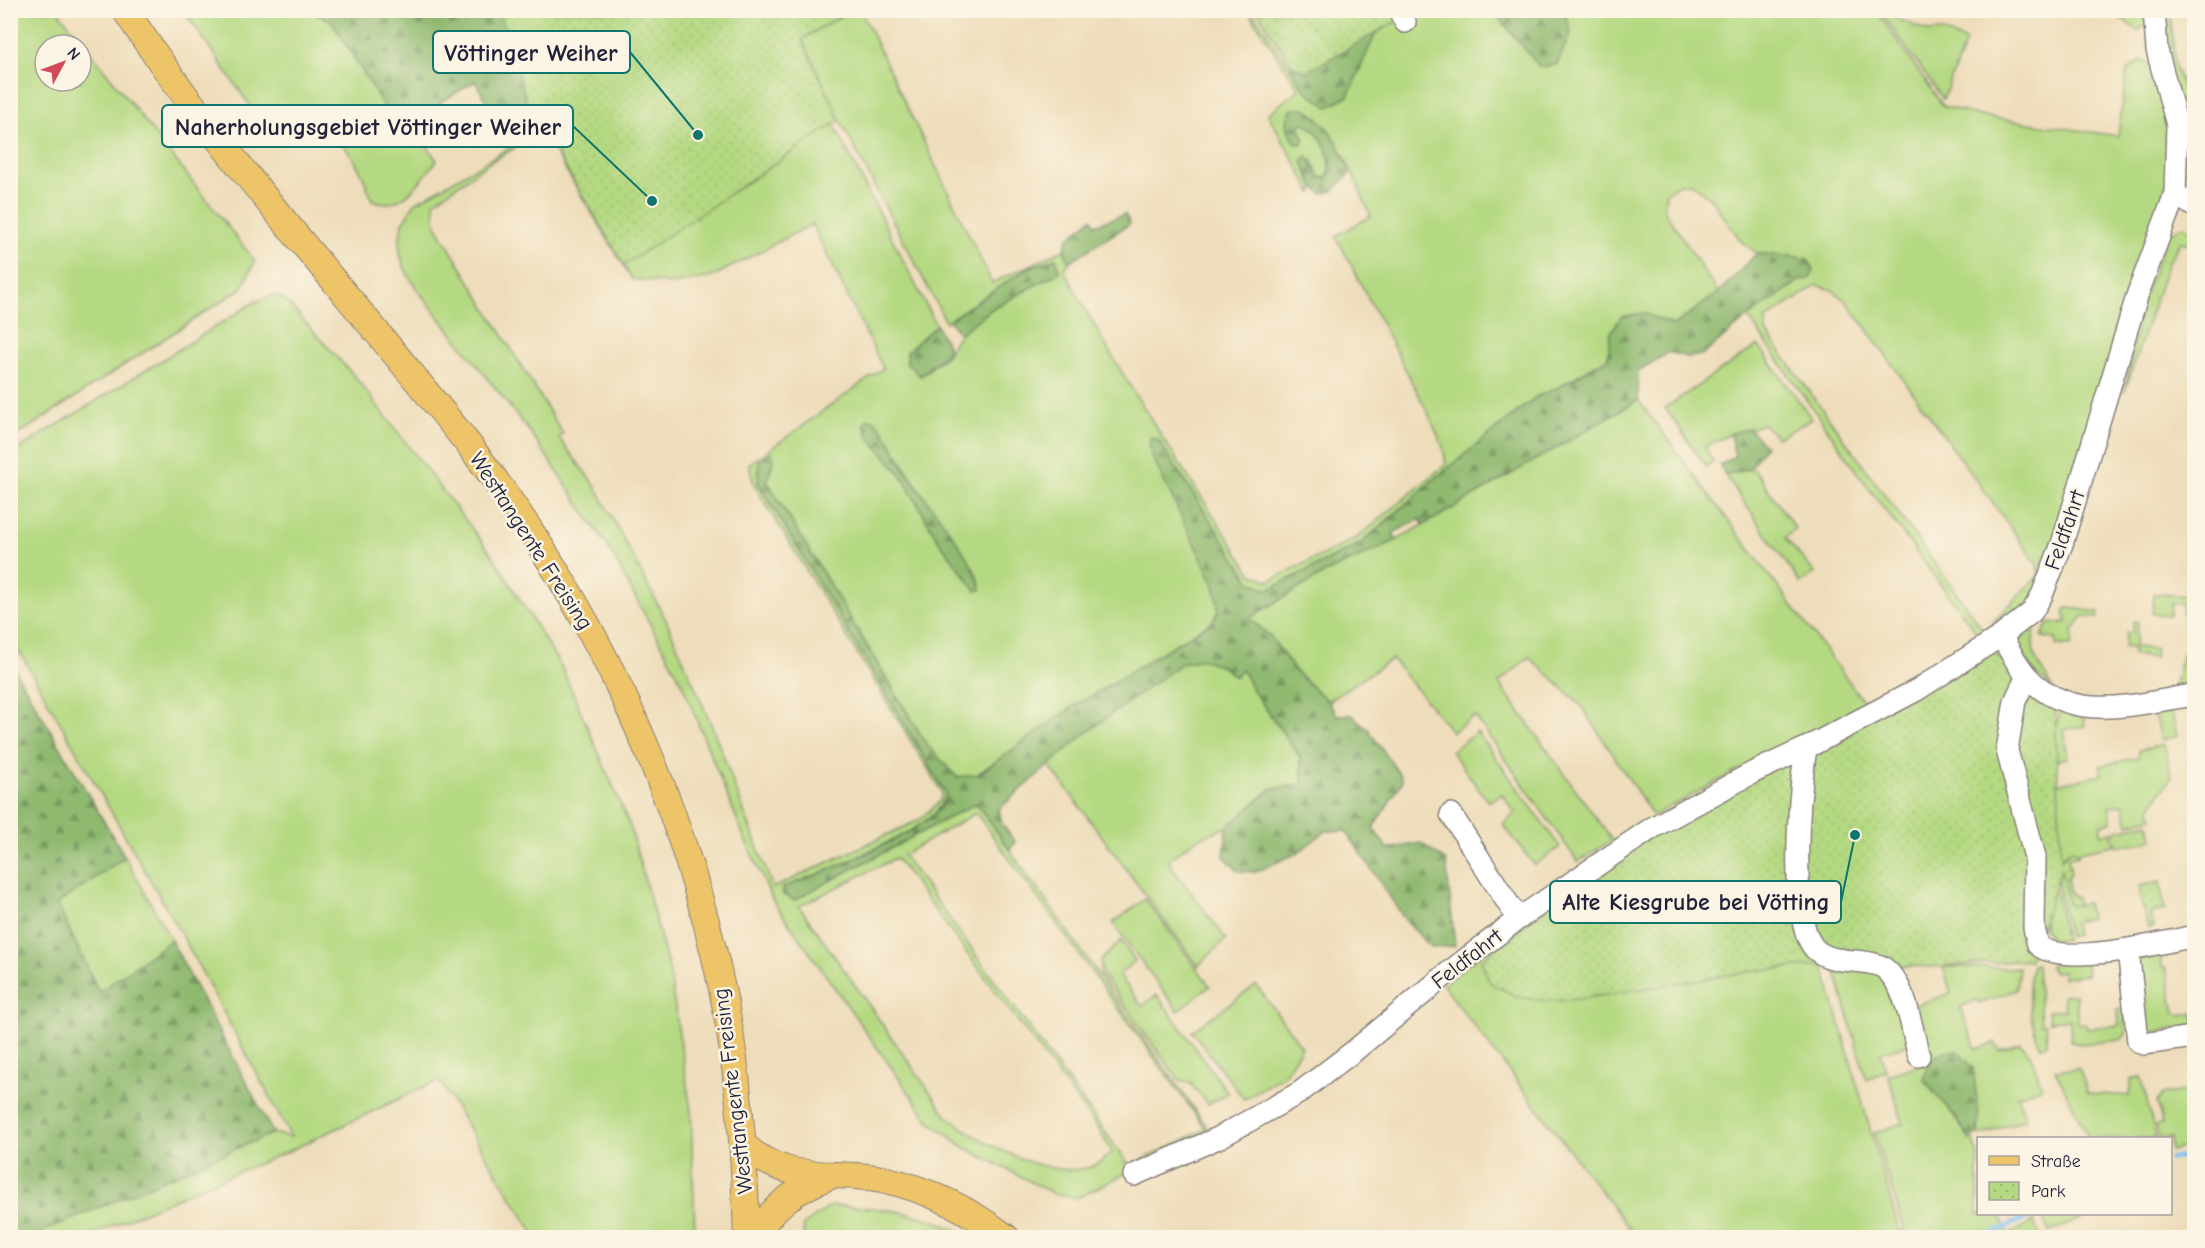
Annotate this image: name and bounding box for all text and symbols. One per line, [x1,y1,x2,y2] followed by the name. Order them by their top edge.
[433,31,630,73] callout: Vöttinger Weiher
[33,33,93,93] north arrow
[444,39,618,67] text: Vöttinger Weiher
[63,44,84,64] text: N
[162,105,573,147] callout: Naherholungsgebiet Vöttinger Weiher
[175,113,562,141] text: Naherholungsgebiet Vöttinger Weiher
[464,447,598,635] street label: Westtangente Freising
[2039,486,2091,573] street label: Feldfahrt
[1550,881,1841,923] callout: Alte Kiesgrube bei Vötting
[1562,888,1830,916] text: Alte Kiesgrube bei Vötting
[1426,923,1508,995] street label: Feldfahrt
[707,987,759,1195] street label: Westtangente Freising
[1977,1137,2172,1215] legend
[2031,1151,2081,1172] text: Straße
[2031,1181,2066,1202] text: Park

